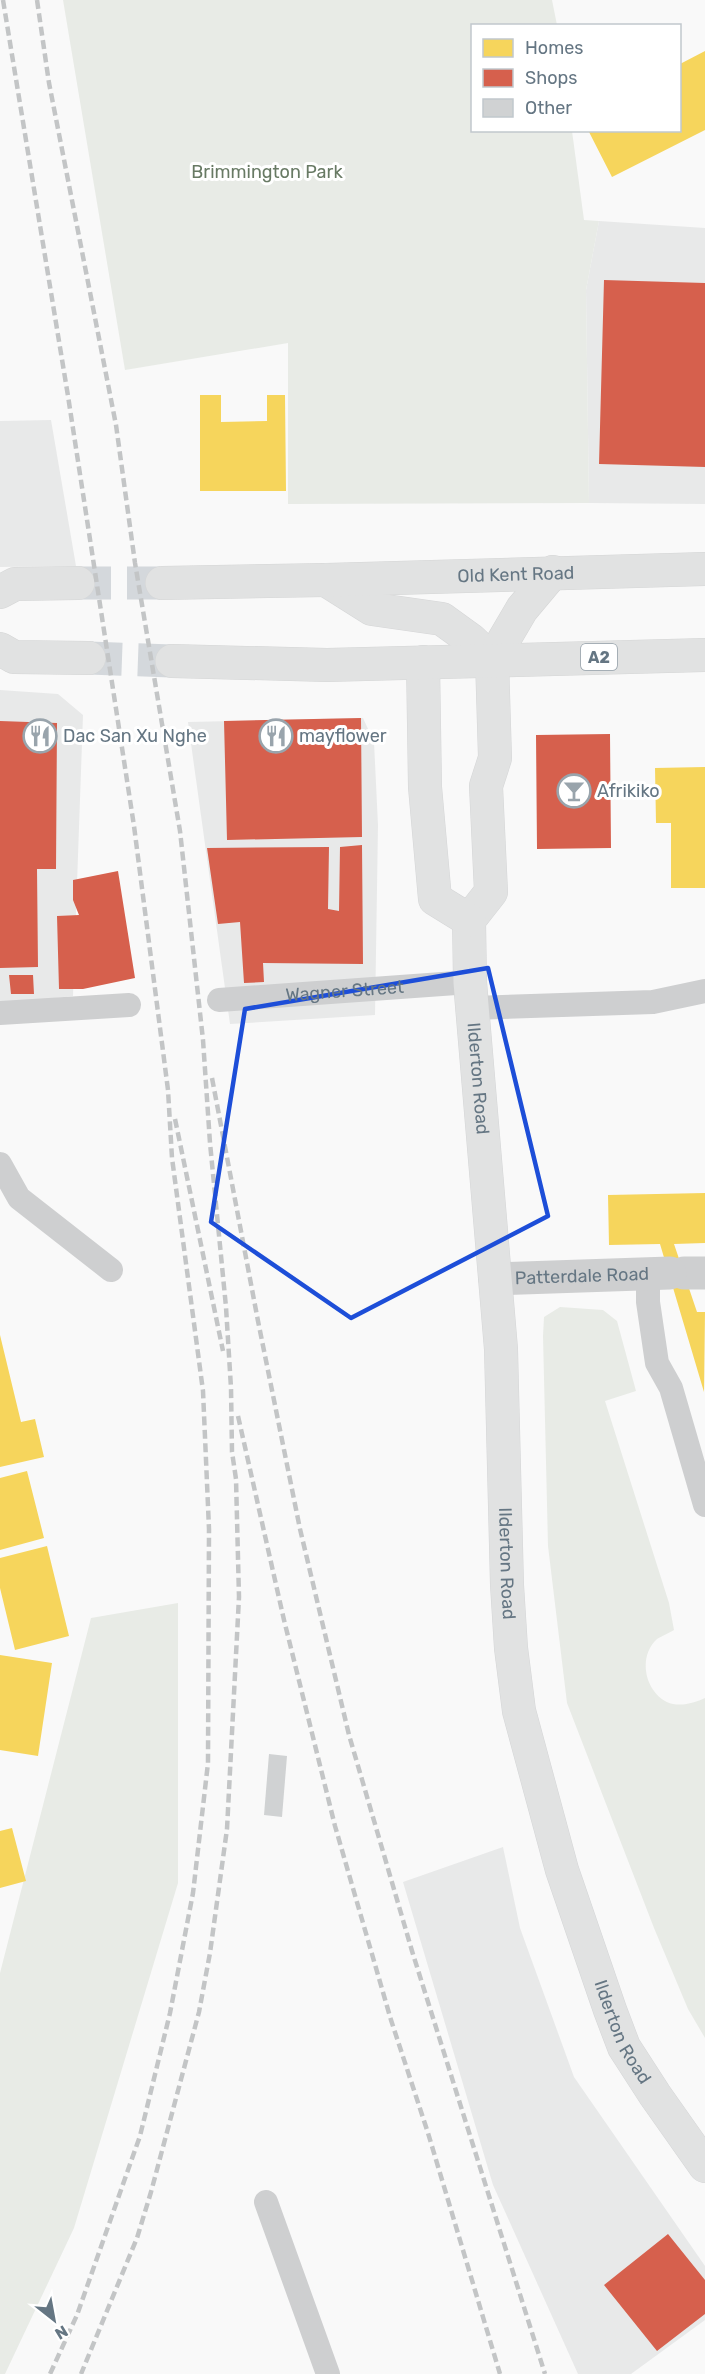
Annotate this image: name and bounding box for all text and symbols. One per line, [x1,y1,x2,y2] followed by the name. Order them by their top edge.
[471,24,681,132] legend
[525,37,583,59] text: Homes
[525,67,577,89] text: Shops
[525,97,572,119] text: Other
[191,161,343,183] park label: Brimmington Park
[457,562,575,587] street label: Old Kent Road
[581,644,617,670] road number: A2
[22,718,58,754] restaurant icon: Dac San Xu Nghe
[258,718,294,754] restaurant icon: mayflower
[63,725,207,747] place label: Dac San Xu Nghe
[299,725,387,747] place label: mayflower
[556,773,592,809] bar icon: Afrikiko
[597,780,660,802] place label: Afrikiko
[285,976,405,1006] street label: Wagner Street
[462,1022,494,1135] street label: Ilderton Road
[514,1263,649,1289] street label: Patterdale Road
[494,1507,520,1620] street label: Ilderton Road
[590,1977,656,2088] street label: Ilderton Road
[24,2290,84,2350] north arrow
[52,2321,71,2344] text: N

